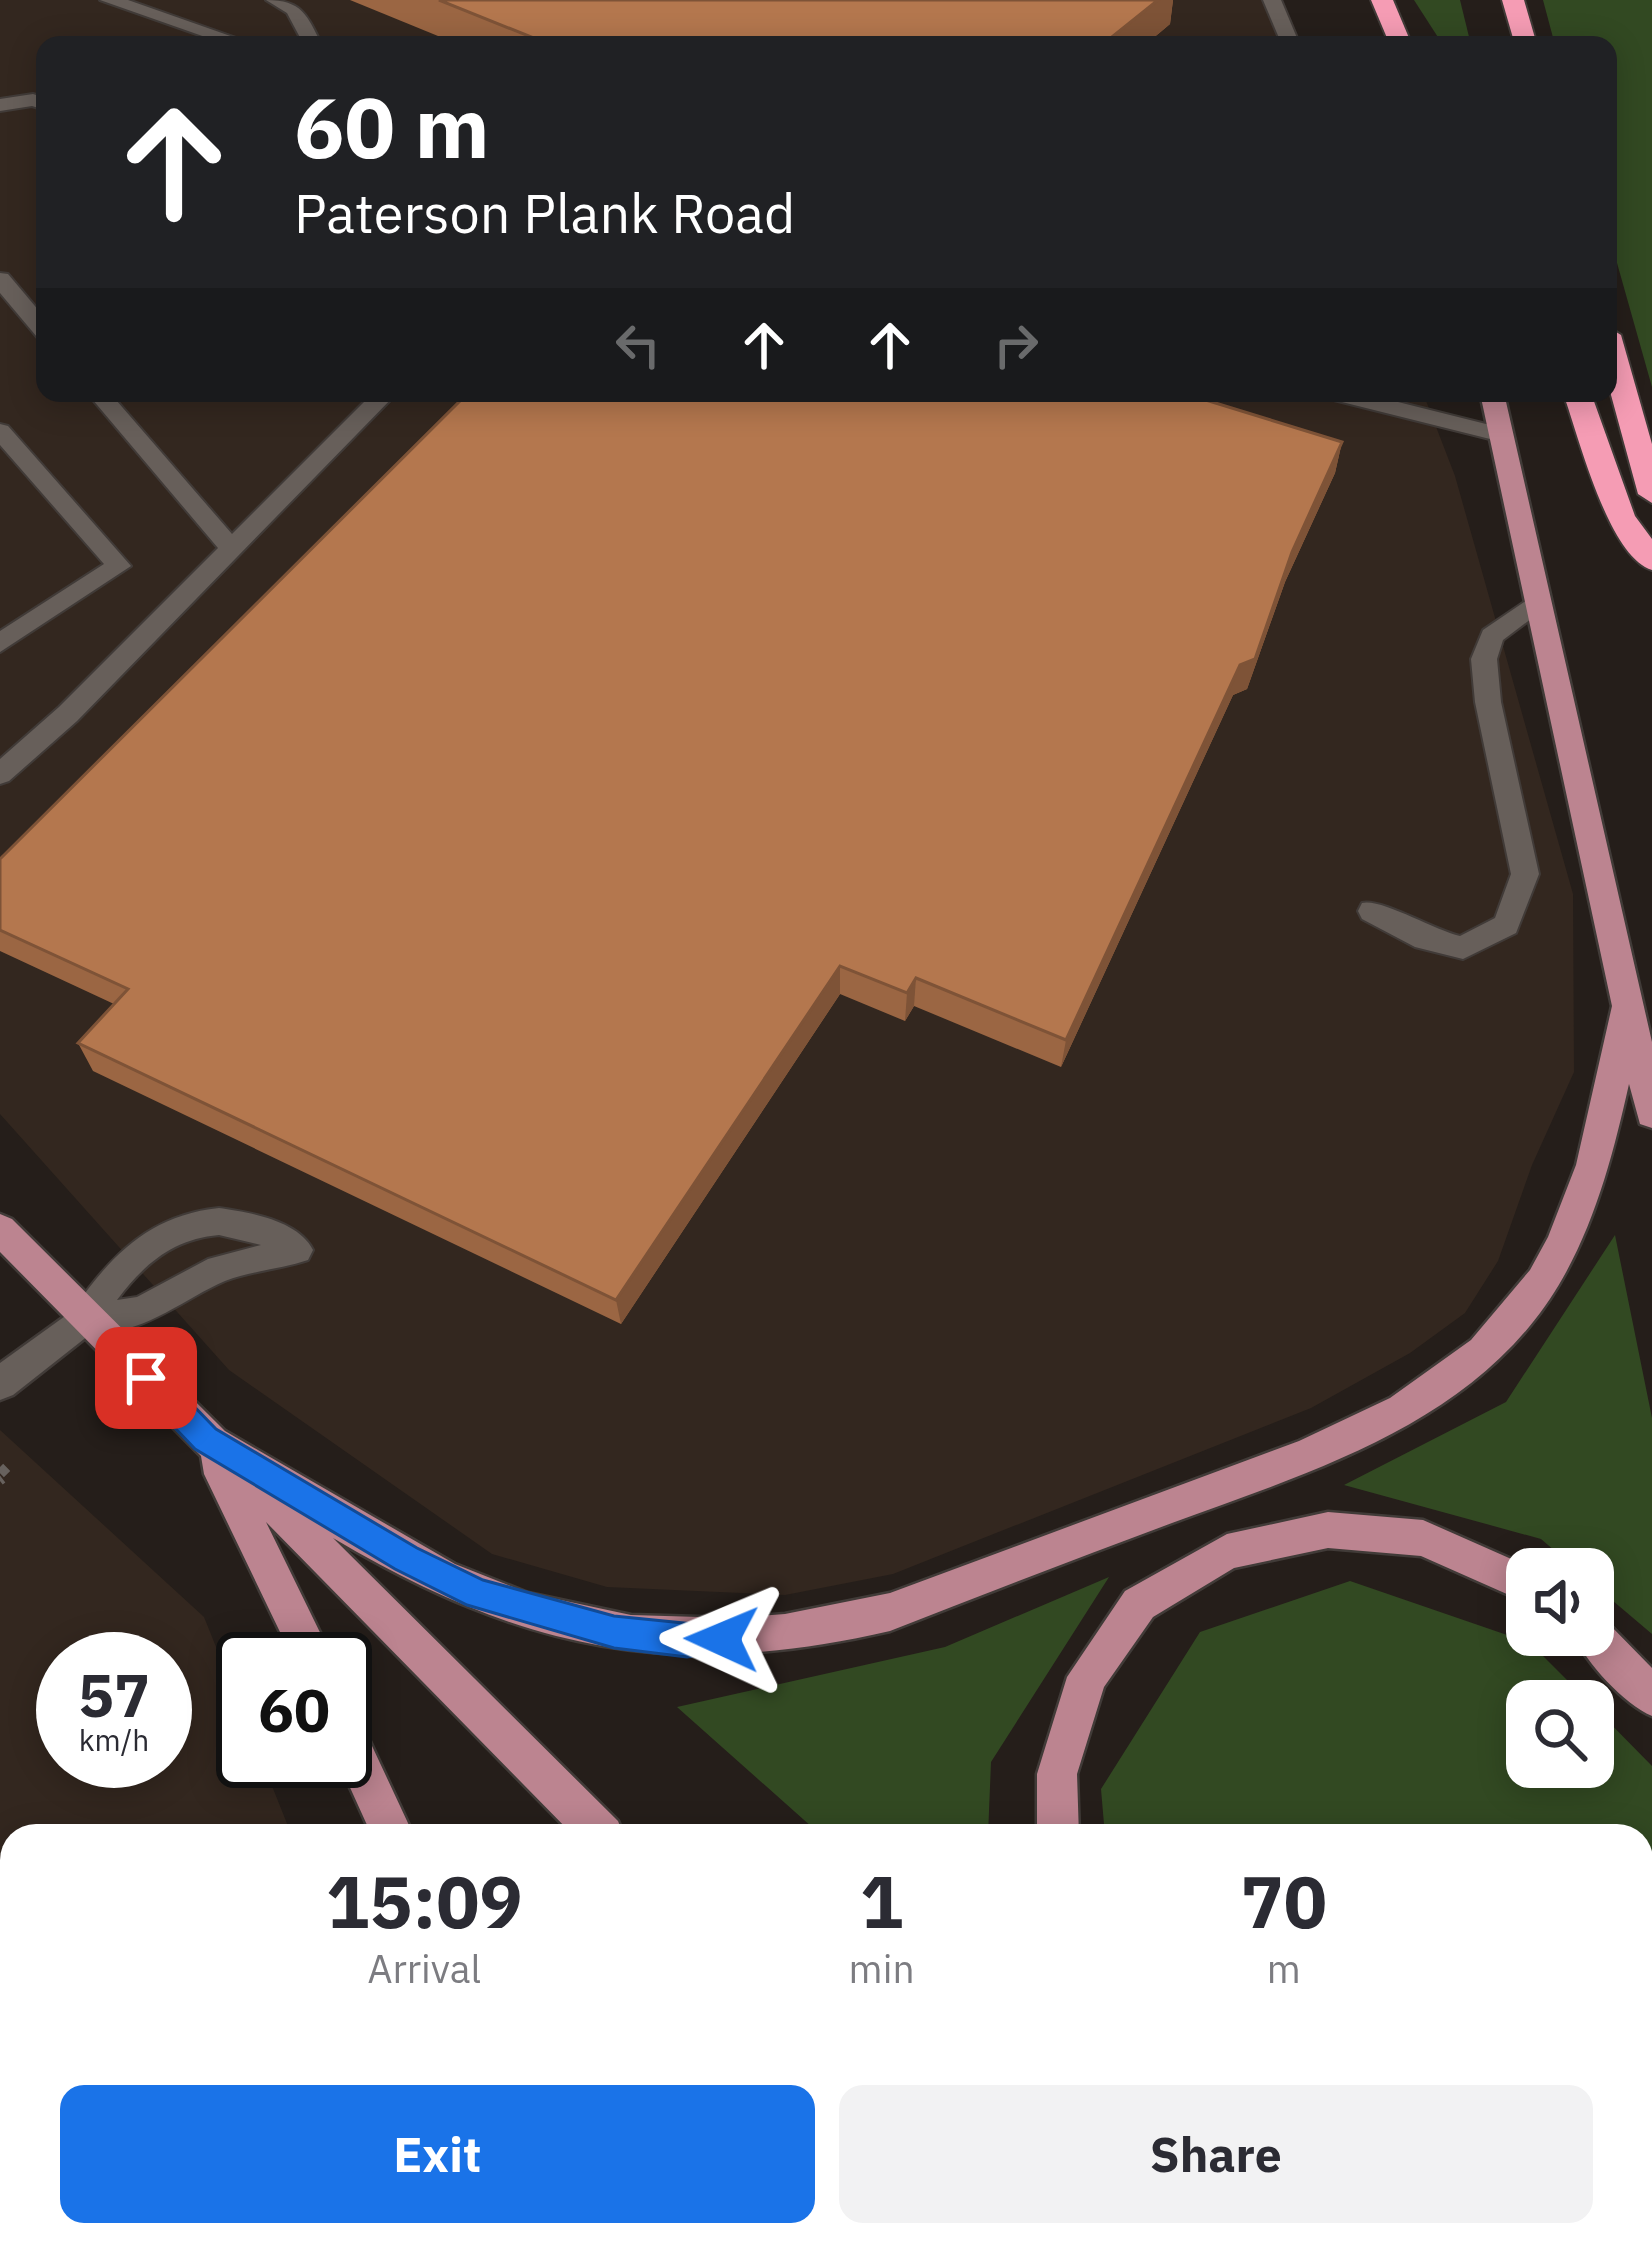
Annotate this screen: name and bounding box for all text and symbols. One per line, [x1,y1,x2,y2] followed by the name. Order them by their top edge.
[294,72,490,181] text: 60 m
[96,84,252,240] icon: ahead
[294,178,795,248] text: Paterson Plank Road
[605,312,671,378] icon: left
[731,312,797,378] icon: ahead
[857,312,923,378] icon: ahead
[983,312,1049,378] icon: right
[95,1327,197,1429] pin
[113,1345,179,1411] icon: arrive
[1506,1548,1614,1788] map controls
[1506,1548,1614,1656] button: sound
[659,1576,785,1702] position arrow
[216,1632,372,1788] speed limit sign: 60
[78,1655,150,1734] text: 57
[1506,1680,1614,1788] button: search
[79,1720,149,1759] text: km/h
[326,1854,523,1948] text: 15:09
[860,1854,903,1948] text: 1
[1241,1854,1327,1948] text: 70
[367,1943,481,1994] text: Arrival
[849,1943,915,1994] text: min
[1267,1943,1301,1994] text: m
[60,2085,815,2223] button: Exit
[839,2085,1593,2223] button: Share

